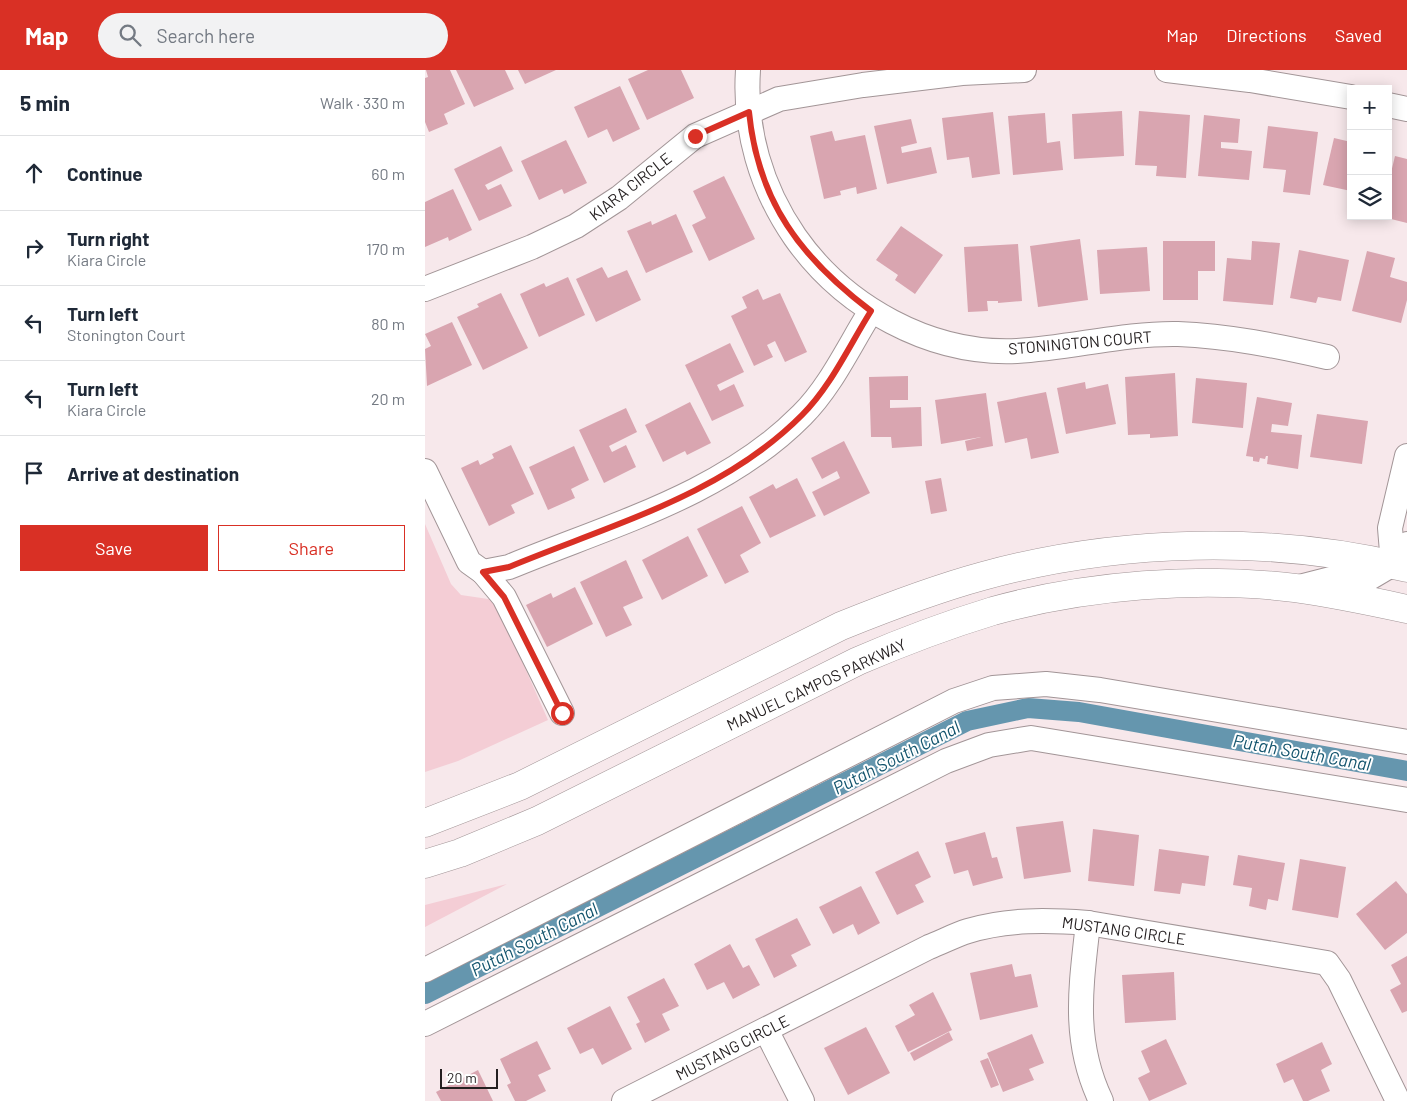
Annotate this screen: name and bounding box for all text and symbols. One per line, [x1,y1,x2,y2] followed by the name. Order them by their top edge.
[98,13,448,58] search box
[25,21,68,50] text: Map
[116,21,144,49] icon: search
[156,24,255,47] text: Search here
[1166,24,1198,46] text: Map
[1226,24,1307,46] text: Directions
[1335,24,1382,46] text: Saved
[1347,85,1392,220] map controls
[1347,85,1392,130] button: +
[20,90,70,115] text: 5 min
[320,93,405,112] text: Walk · 330 m
[684,125,707,148] route end
[1347,130,1392,175] button: −
[585,148,675,224] street label: KIARA CIRCLE
[20,159,48,187] icon: ahead
[67,162,143,185] text: Continue
[371,164,405,183] text: 60 m
[1347,175,1392,220] button: layers
[67,227,149,250] text: Turn right
[20,234,48,262] icon: right
[366,239,405,258] text: 170 m
[67,250,146,269] text: Kiara Circle
[67,302,138,325] text: Turn left
[20,309,48,337] icon: left
[371,314,405,333] text: 80 m
[67,325,186,344] text: Stonington Court
[1007,326,1153,358] street label: STONINGTON COURT
[67,377,138,400] text: Turn left
[20,384,48,412] icon: left
[371,389,405,408] text: 20 m
[67,400,146,419] text: Kiara Circle
[20,459,48,487] icon: arrive
[67,462,239,485] text: Arrive at destination
[20,525,208,571] button: Save
[218,525,405,571] button: Share
[723,634,909,734] street label: MANUEL CAMPOS PARKWAY
[551,702,574,725] route start
[829,716,963,798] water label: Putah South Canal
[1231,729,1373,775] water label: Putah South Canal
[467,898,601,980] water label: Putah South Canal
[1061,912,1187,948] street label: MUSTANG CIRCLE
[672,1010,792,1084] street label: MUSTANG CIRCLE
[440,1066,497,1089] scale bar
[447,1069,477,1086] text: 20 m

